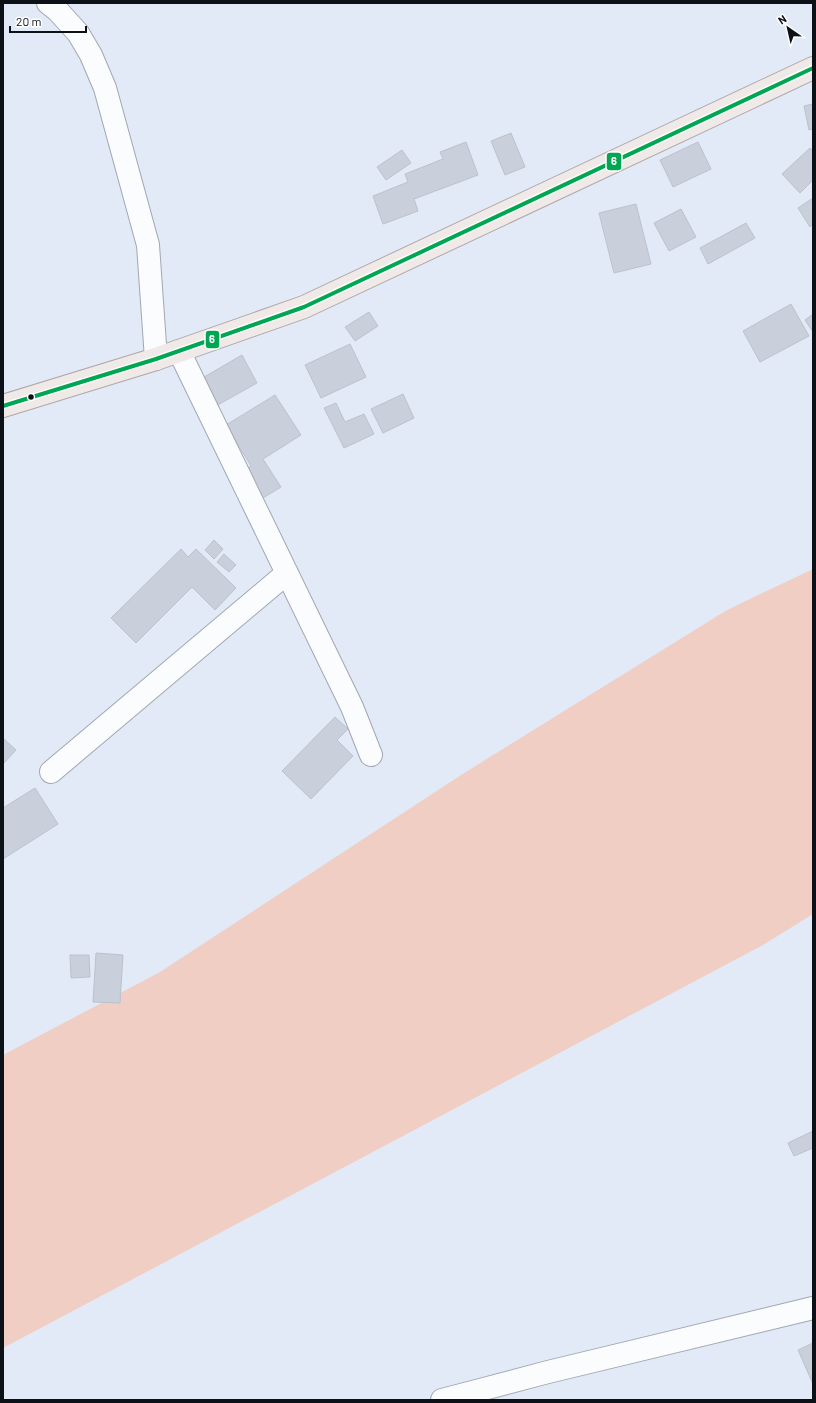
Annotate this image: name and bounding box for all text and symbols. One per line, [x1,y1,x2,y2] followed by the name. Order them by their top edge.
[10,8,86,34] scale bar
[768,8,808,48] north arrow
[775,12,789,27] text: N
[16,14,42,28] text: 20 m
[606,152,622,171] line badge: 6
[611,154,617,167] text: 6
[205,330,220,349] line badge: 6
[209,332,215,345] text: 6
[26,392,36,402] unlabelled marker

